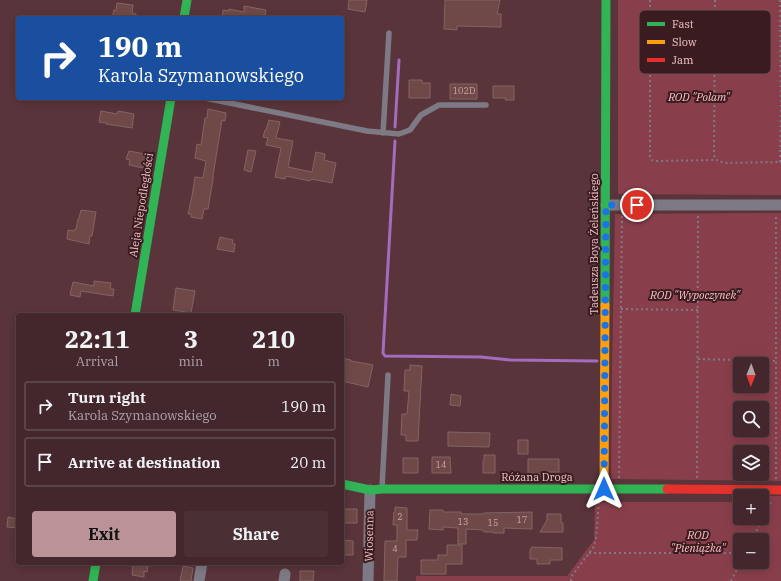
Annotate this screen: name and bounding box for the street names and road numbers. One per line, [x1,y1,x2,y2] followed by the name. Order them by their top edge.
[126,151,156,258] street label: Aleja Niepodległości
[587,173,601,315] street label: Tadeusza Boya Żeleńskiego
[501,470,573,484] street label: Różana Droga
[362,510,376,562] street label: Wiosenna

